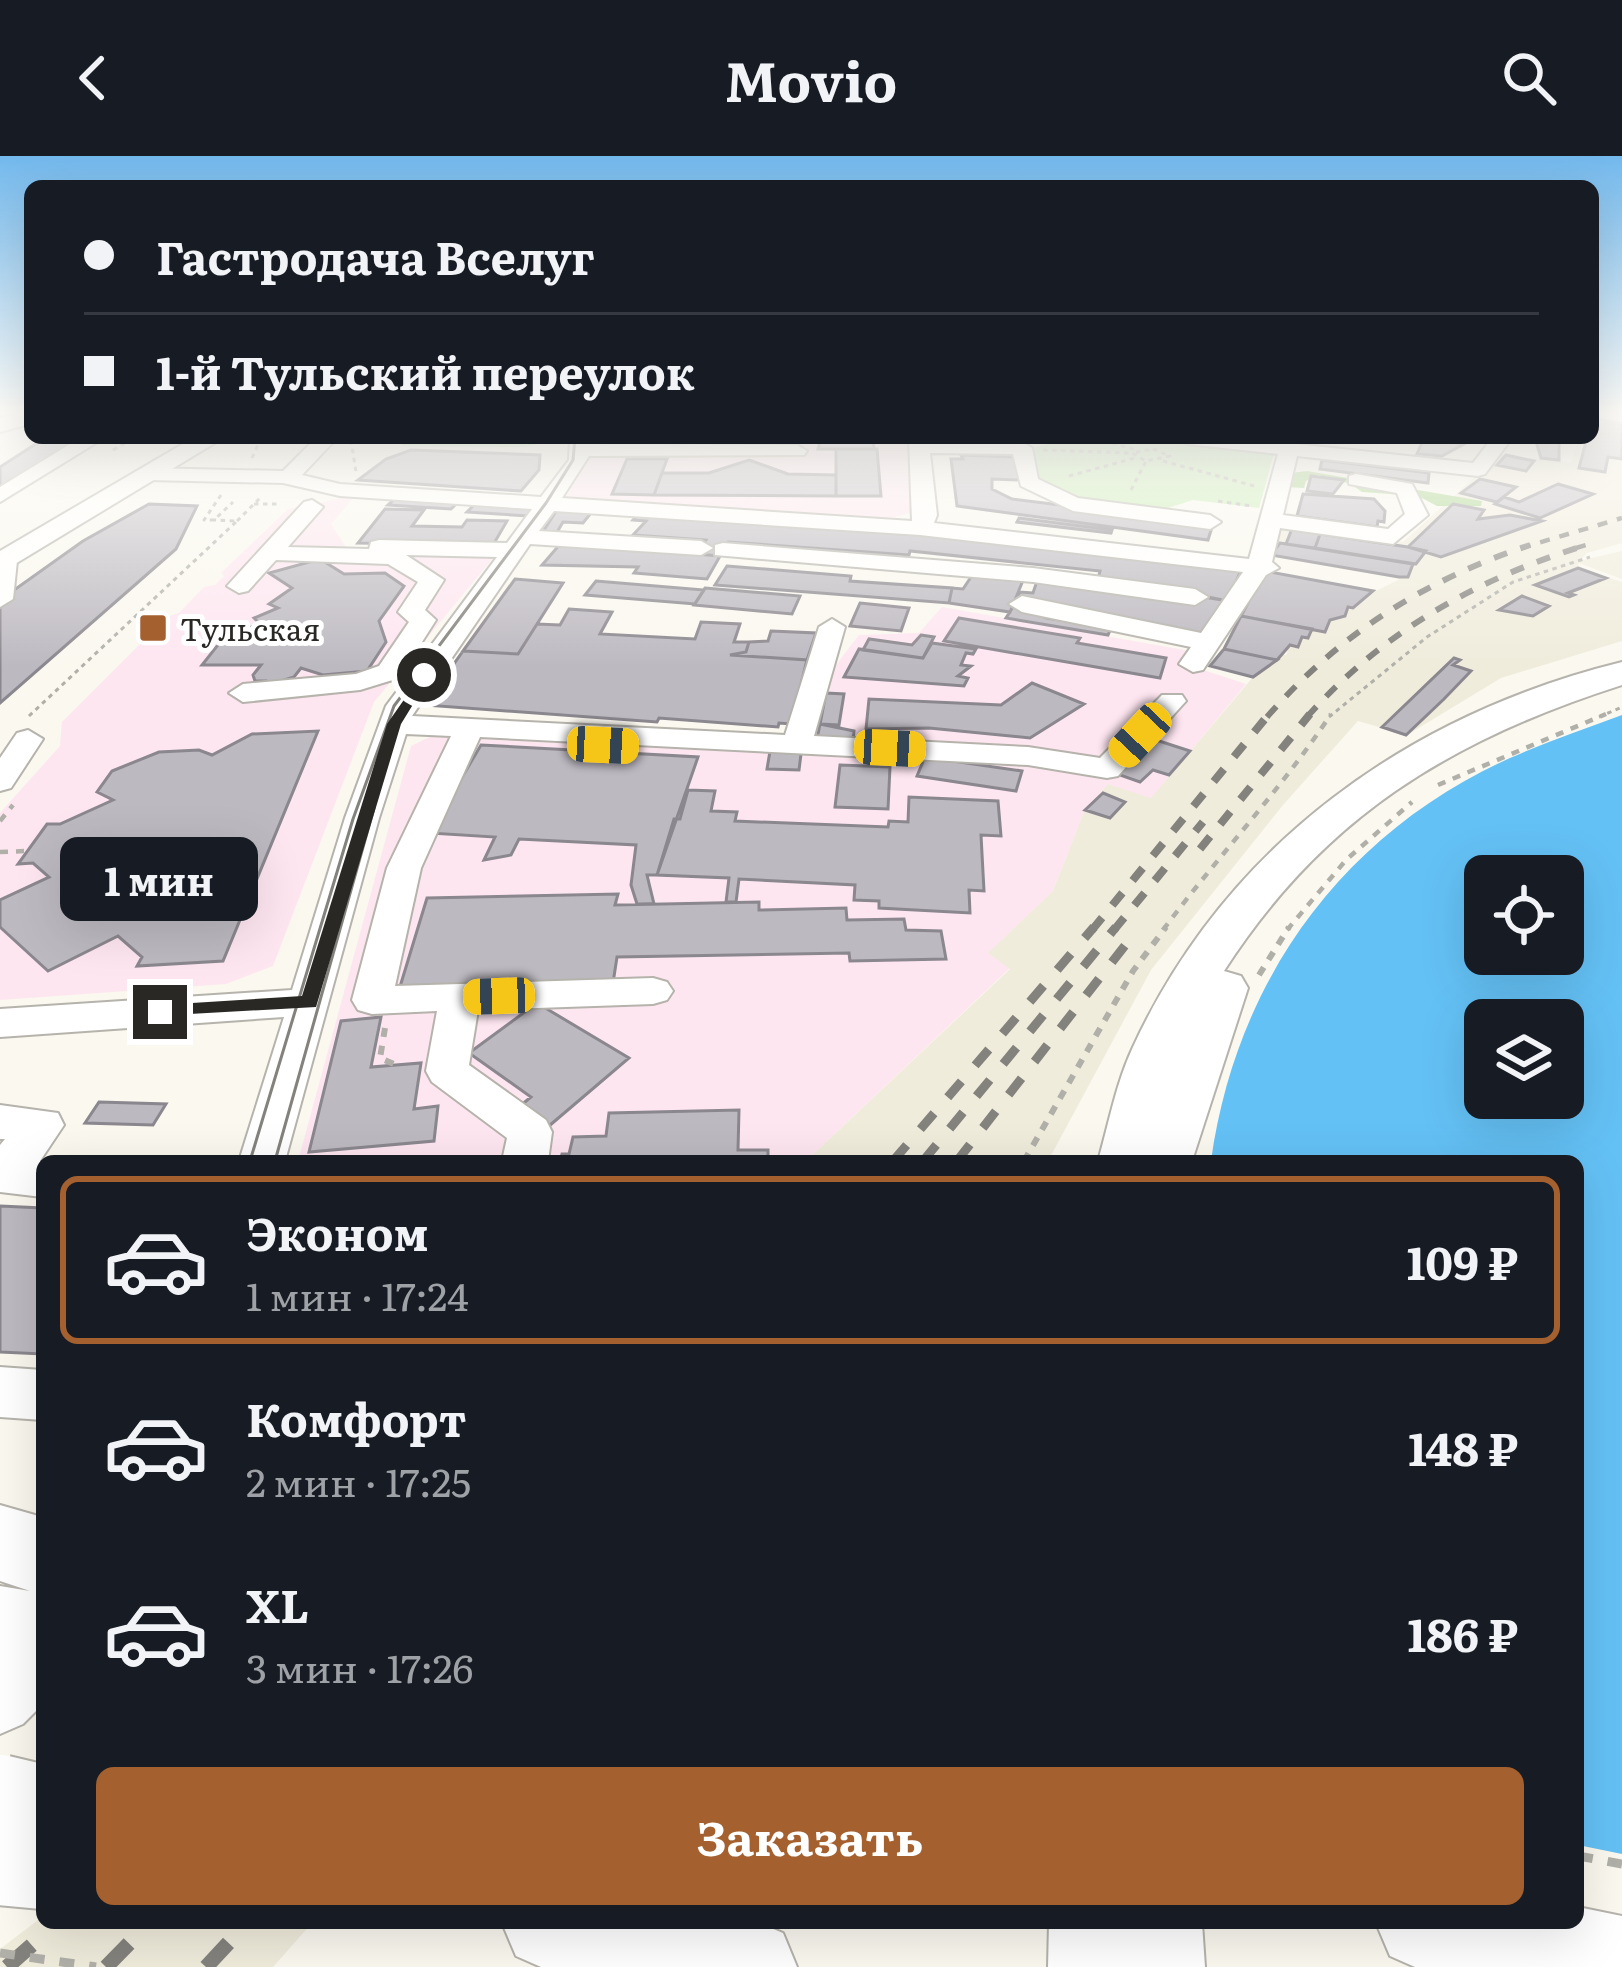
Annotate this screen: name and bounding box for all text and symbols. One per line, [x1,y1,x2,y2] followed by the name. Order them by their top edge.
[725,38,897,119] text: Movio
[60,45,126,111] icon: back
[1496,45,1562,111] icon: search
[156,222,595,289] text: Гастродача Вселуг
[156,337,695,404] text: 1-й Тульский переулок
[180,606,320,650] place label: Тульская
[137,612,169,644] marker: Тульская
[397,648,451,702] route start
[1102,696,1178,774] car
[566,725,640,765] car
[853,728,927,768] car
[61,838,259,922] callout: 1 мин
[104,850,214,908] text: 1 мин
[1464,855,1584,1119] map controls
[1464,855,1584,975] button: locate
[462,977,536,1015] car
[133,985,187,1039] route end
[1464,999,1584,1119] button: layers
[246,1198,429,1265] text: Эконом
[102,1206,210,1314] icon: car
[1407,1227,1518,1294] text: 109 ₽
[246,1265,469,1323] text: 1 мин · 17:24
[246,1384,467,1451] text: Комфорт
[102,1392,210,1500] icon: car
[1408,1413,1518,1480] text: 148 ₽
[246,1451,471,1509] text: 2 мин · 17:25
[246,1570,309,1637] text: XL
[102,1578,210,1686] icon: car
[1408,1599,1518,1666] text: 186 ₽
[246,1637,474,1695] text: 3 мин · 17:26
[96,1767,1524,1905] button: Заказать

